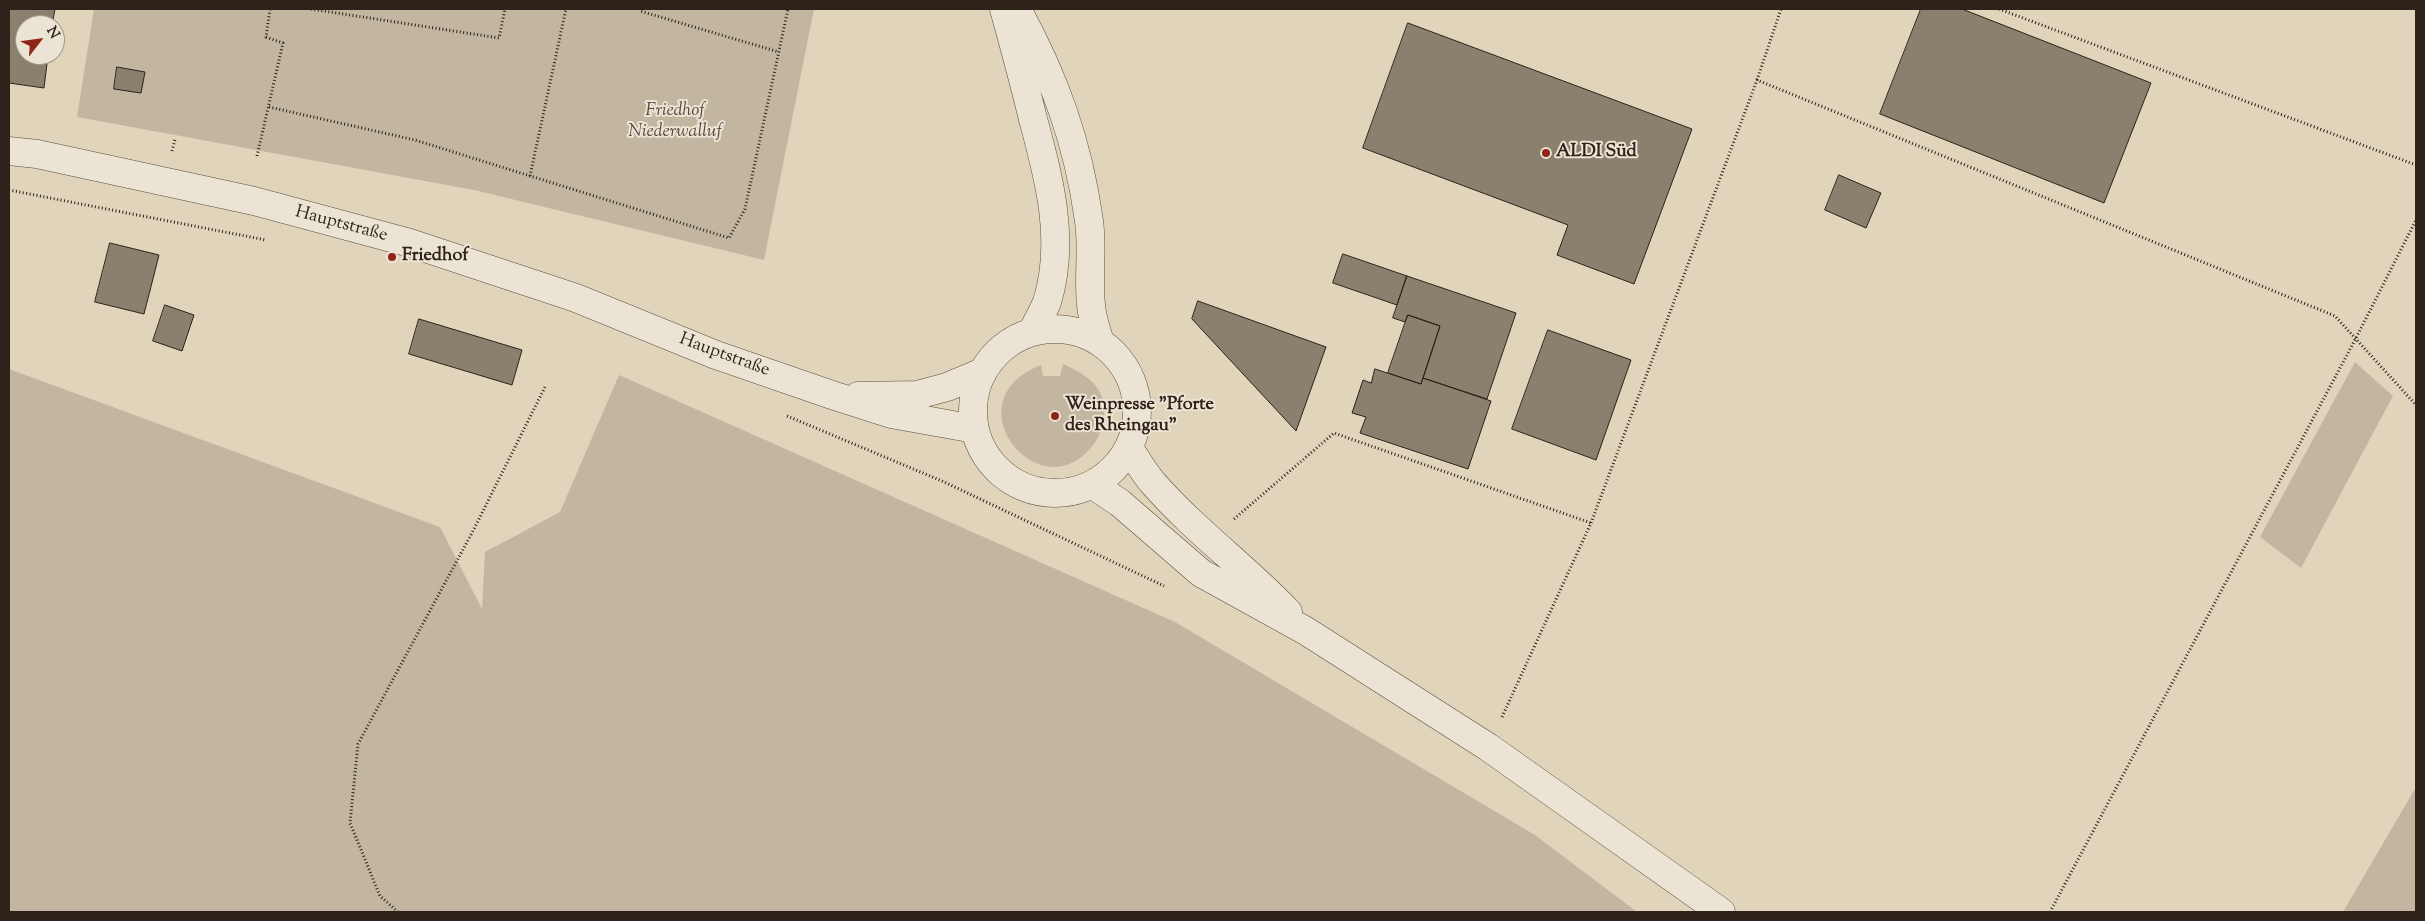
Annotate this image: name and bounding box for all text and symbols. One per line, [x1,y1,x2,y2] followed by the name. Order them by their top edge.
[15,15,65,65] north arrow
[41,23,64,43] text: N
[628,101,722,144] park label: Friedhof Niederwalluf
[1556,142,1637,164] place label: ALDI Süd
[1540,147,1552,159] marker: ALDI Süd
[292,202,390,248] street label: Hauptstraße
[402,246,468,268] place label: Friedhof
[386,251,398,263] marker: Friedhof
[676,330,772,382] street label: Hauptstraße
[1065,395,1214,438] place label: Weinpresse "Pforte des Rheingau"
[1049,410,1061,422] marker: Weinpresse "Pforte des Rheingau"

